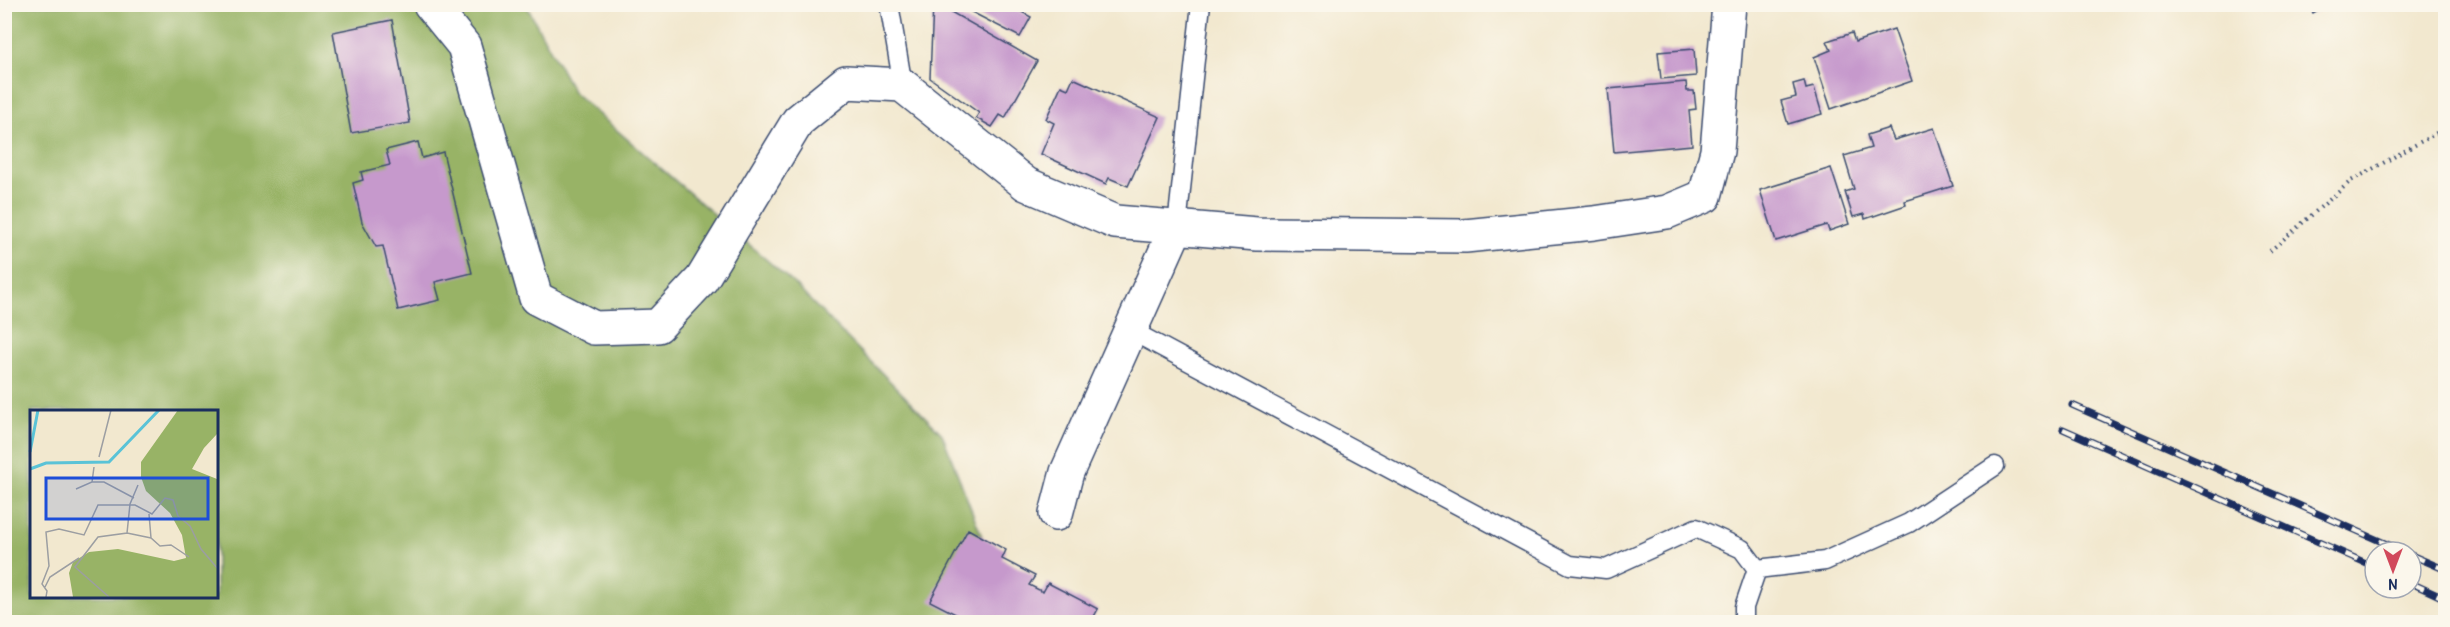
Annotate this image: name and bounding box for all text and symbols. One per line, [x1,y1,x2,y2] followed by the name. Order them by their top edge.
[30,410,218,597] inset map
[2363,540,2423,600] north arrow
[2388,574,2397,596] text: N

